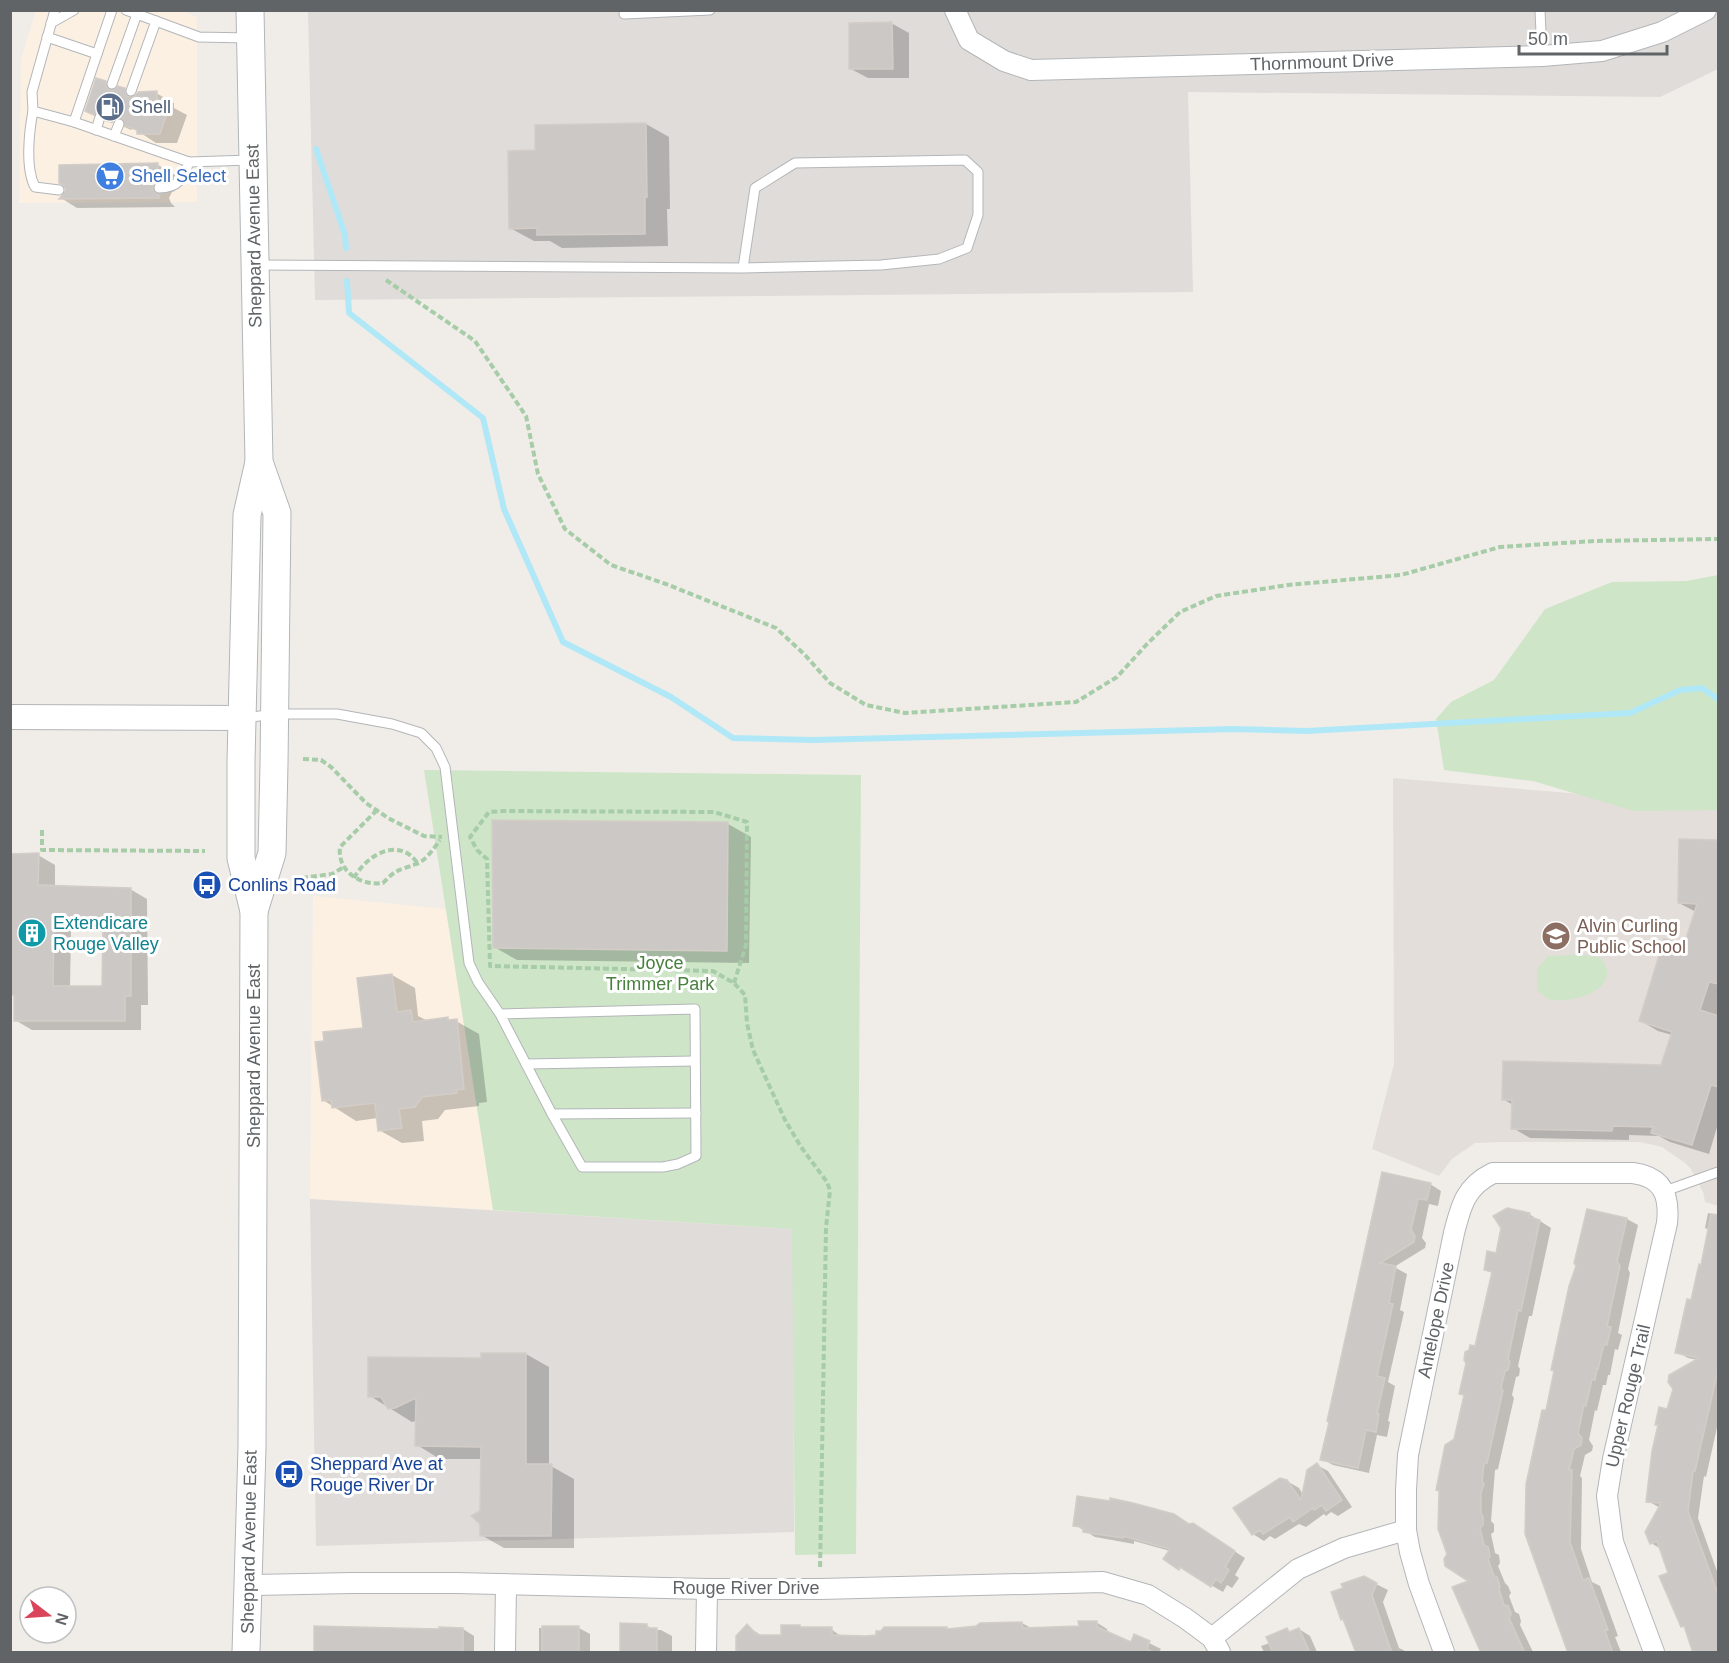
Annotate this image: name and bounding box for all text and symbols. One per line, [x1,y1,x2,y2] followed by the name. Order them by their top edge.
[1519,18,1668,56] scale bar
[1528,29,1568,49] text: 50 m
[1250,49,1394,75] street label: Thornmount Drive
[94,91,126,123] fuel station icon: Shell
[131,97,171,117] place label: Shell
[242,144,266,328] street label: Sheppard Avenue East
[94,160,126,192] supermarket icon: Shell Select
[131,166,226,186] place label: Shell Select
[191,869,223,901] bus stop icon: Conlins Road
[228,875,336,895] place label: Conlins Road
[53,913,159,954] place label: Extendicare Rouge Valley
[1577,916,1686,957] place label: Alvin Curling Public School
[16,917,48,949] building icon: Extendicare Rouge Valley
[1540,920,1572,952] school or university icon: Alvin Curling Public School
[606,953,715,994] park label: Joyce Trimmer Park
[244,964,264,1148] street label: Sheppard Avenue East
[1414,1260,1458,1380] street label: Antelope Drive
[1602,1323,1654,1469] street label: Upper Rouge Trail
[237,1450,261,1634] street label: Sheppard Avenue East
[310,1454,443,1495] place label: Sheppard Ave at Rouge River Dr
[273,1458,305,1490] bus stop icon: Sheppard Ave at Rouge River Dr
[672,1578,820,1598] street label: Rouge River Drive
[18,1585,78,1645] north arrow
[52,1611,72,1627] text: N

